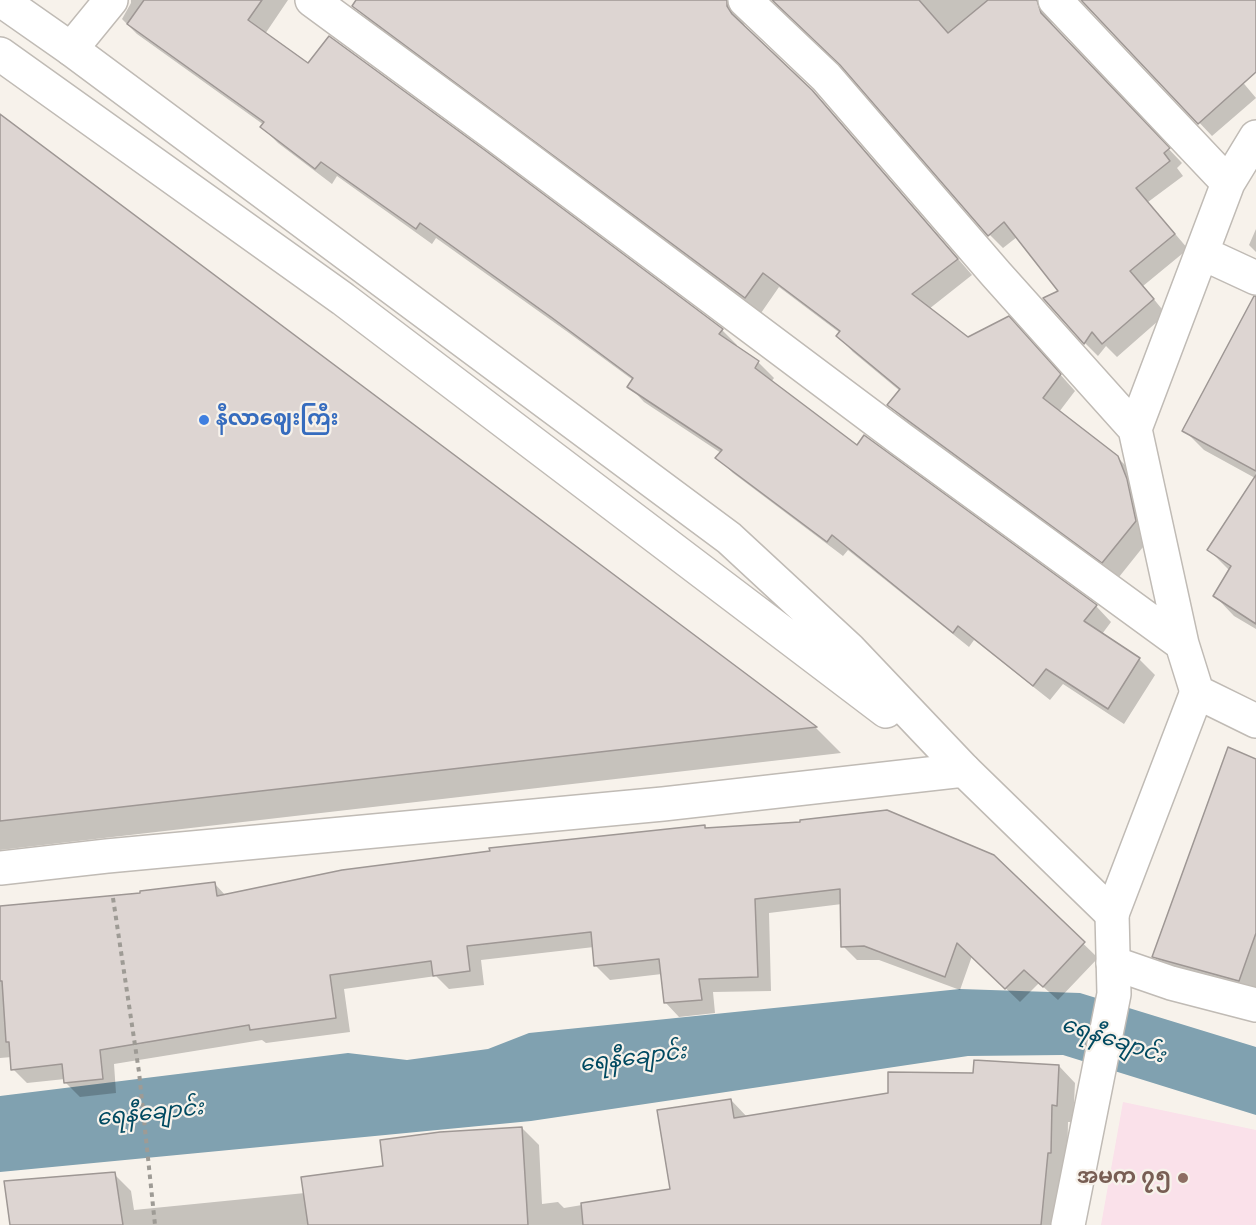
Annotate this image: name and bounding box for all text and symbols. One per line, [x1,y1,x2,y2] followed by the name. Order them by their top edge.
[216,407,338,433] place label: နီလာ‌ဈေးကြီး
[197,413,211,427] marker: နီလာ‌ဈေးကြီး
[1058,1012,1168,1070] water label: ရေနီချောင်း
[578,1039,688,1079] water label: ရေနီချောင်း
[95,1095,205,1133] water label: ရေနီချောင်း
[1077,1165,1171,1191] place label: အမက ၇၅
[1176,1171,1190,1185] marker: အမက ၇၅

